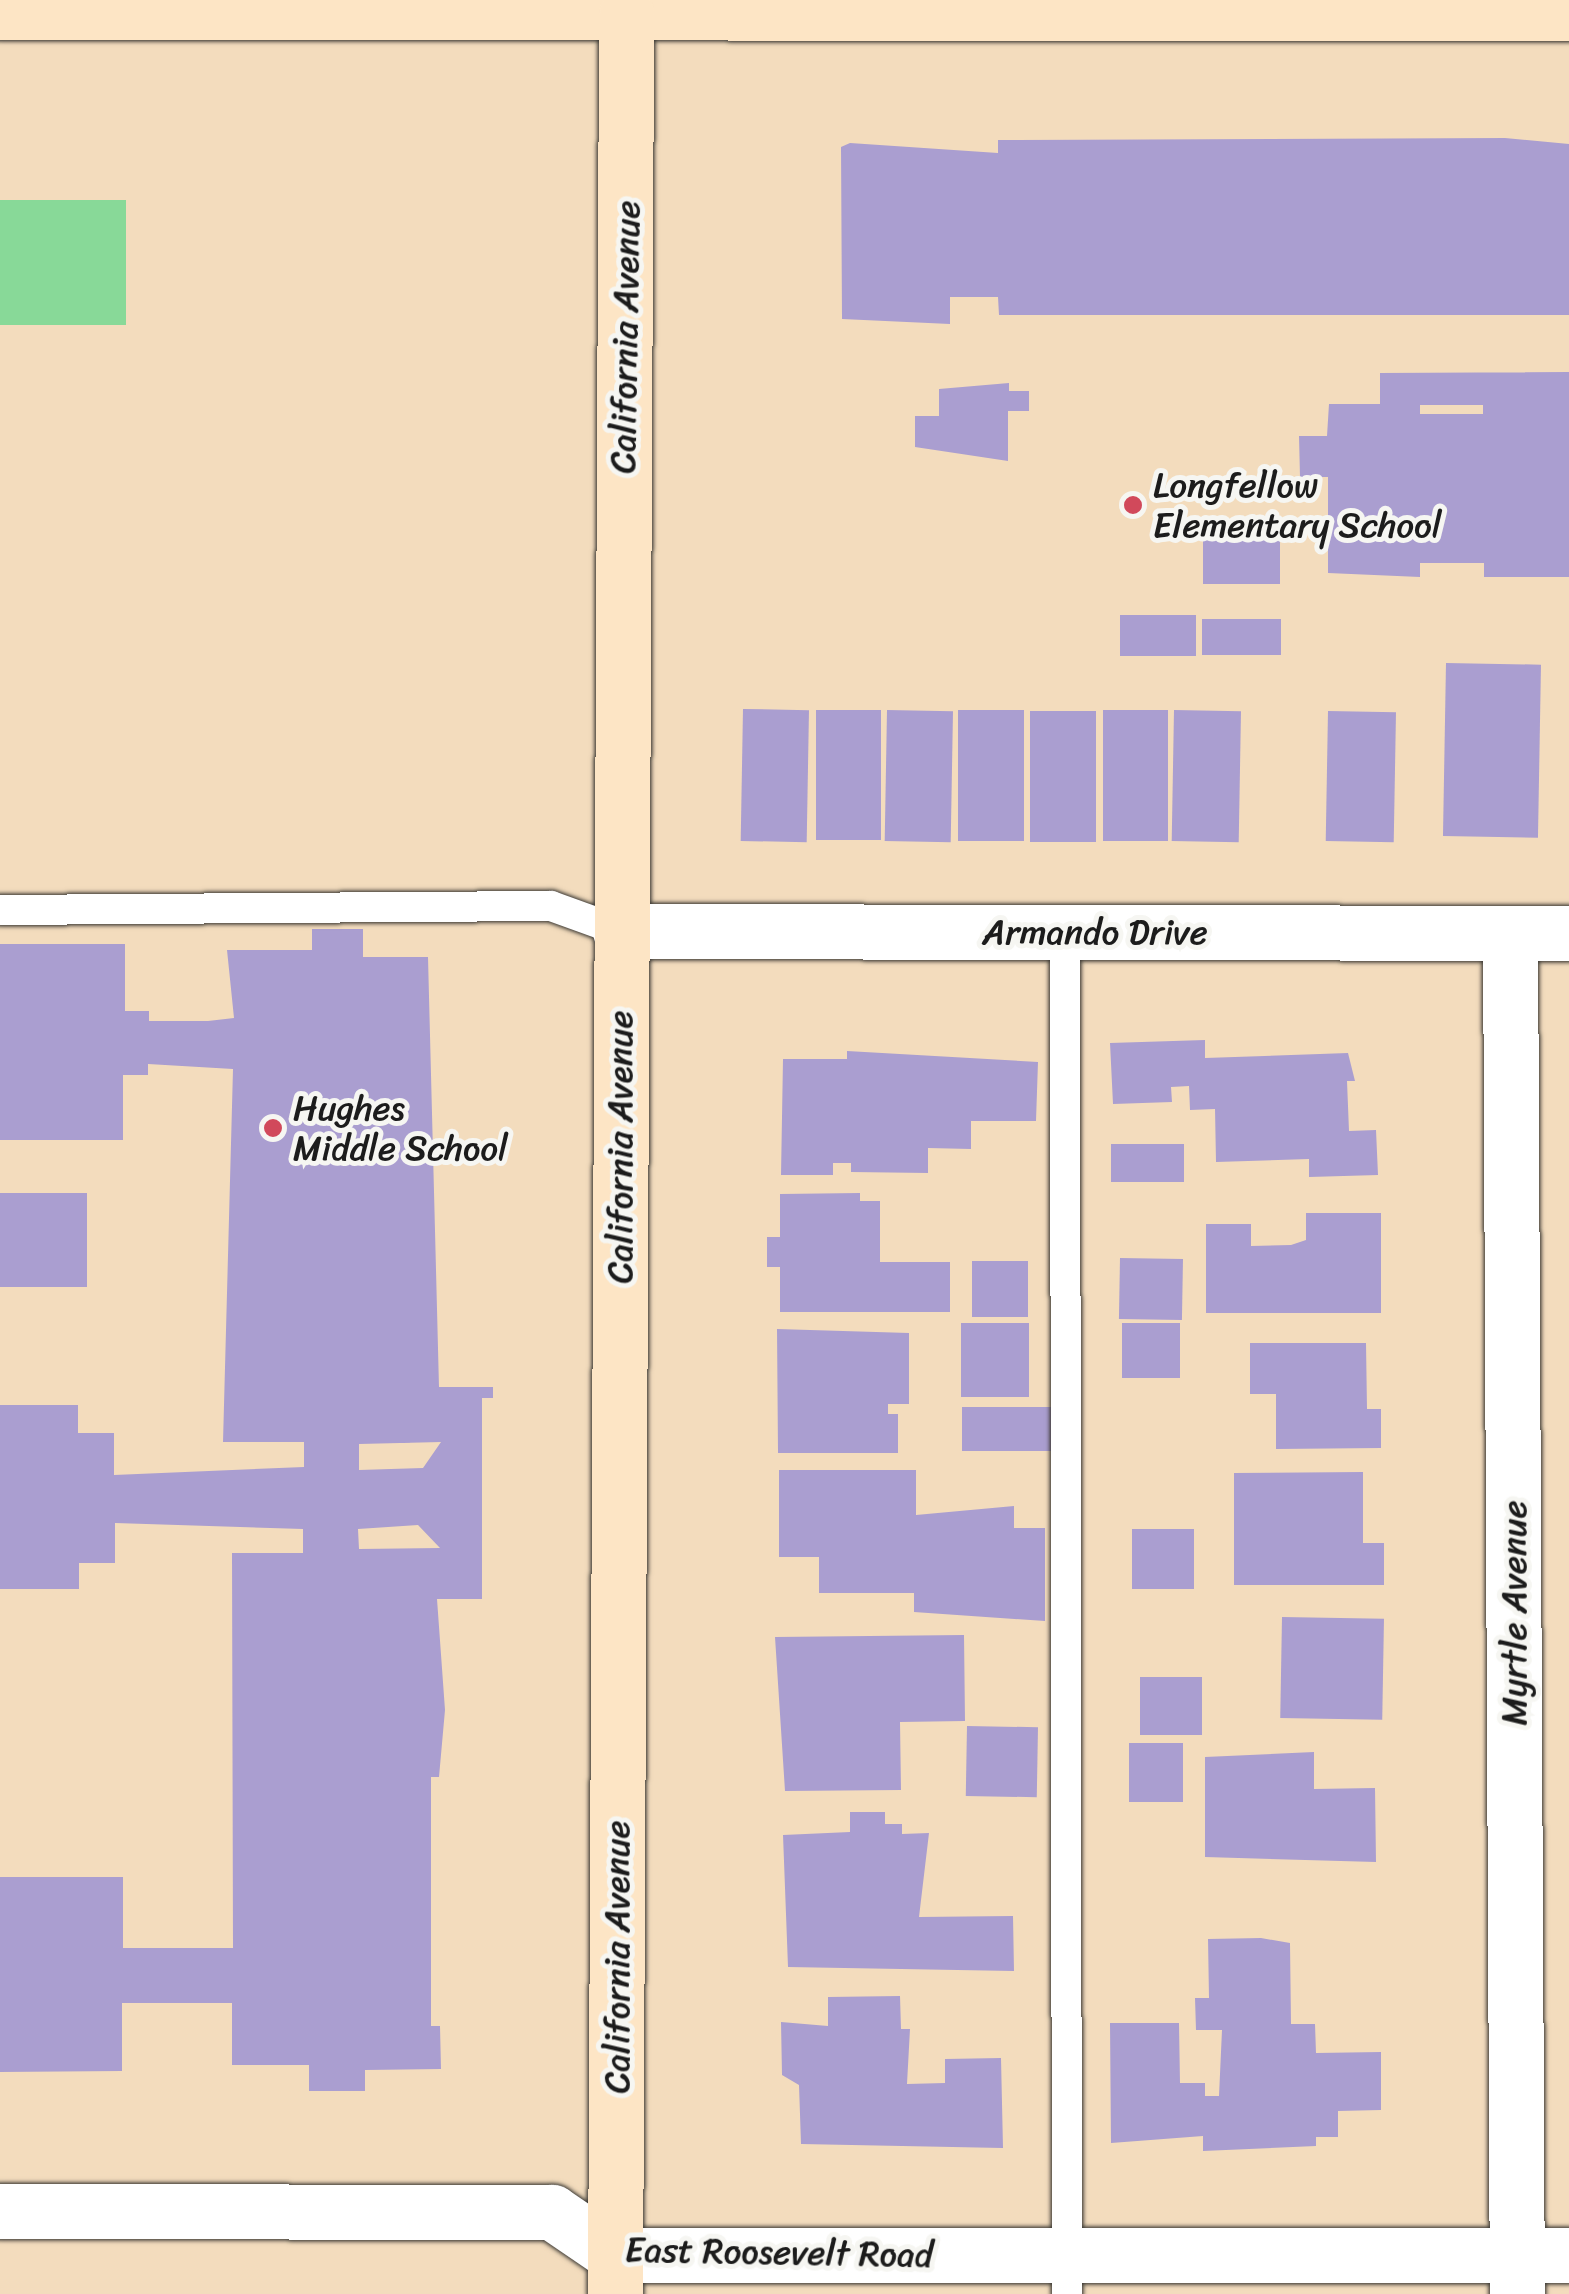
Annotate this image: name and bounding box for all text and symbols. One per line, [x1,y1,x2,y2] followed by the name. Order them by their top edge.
[602,200,648,474] street label: California Avenue
[1153,464,1442,546] place label: Longfellow Elementary School
[1122,494,1144,516] marker: Longfellow Elementary School
[982,911,1208,953] street label: Armando Drive
[599,1011,641,1283] street label: California Avenue
[293,1087,508,1169] place label: Hughes Middle School
[262,1117,284,1139] marker: Hughes Middle School
[1493,1501,1535,1725] street label: Myrtle Avenue
[596,1821,638,2093] street label: California Avenue
[623,2228,935,2276] street label: East Roosevelt Road

